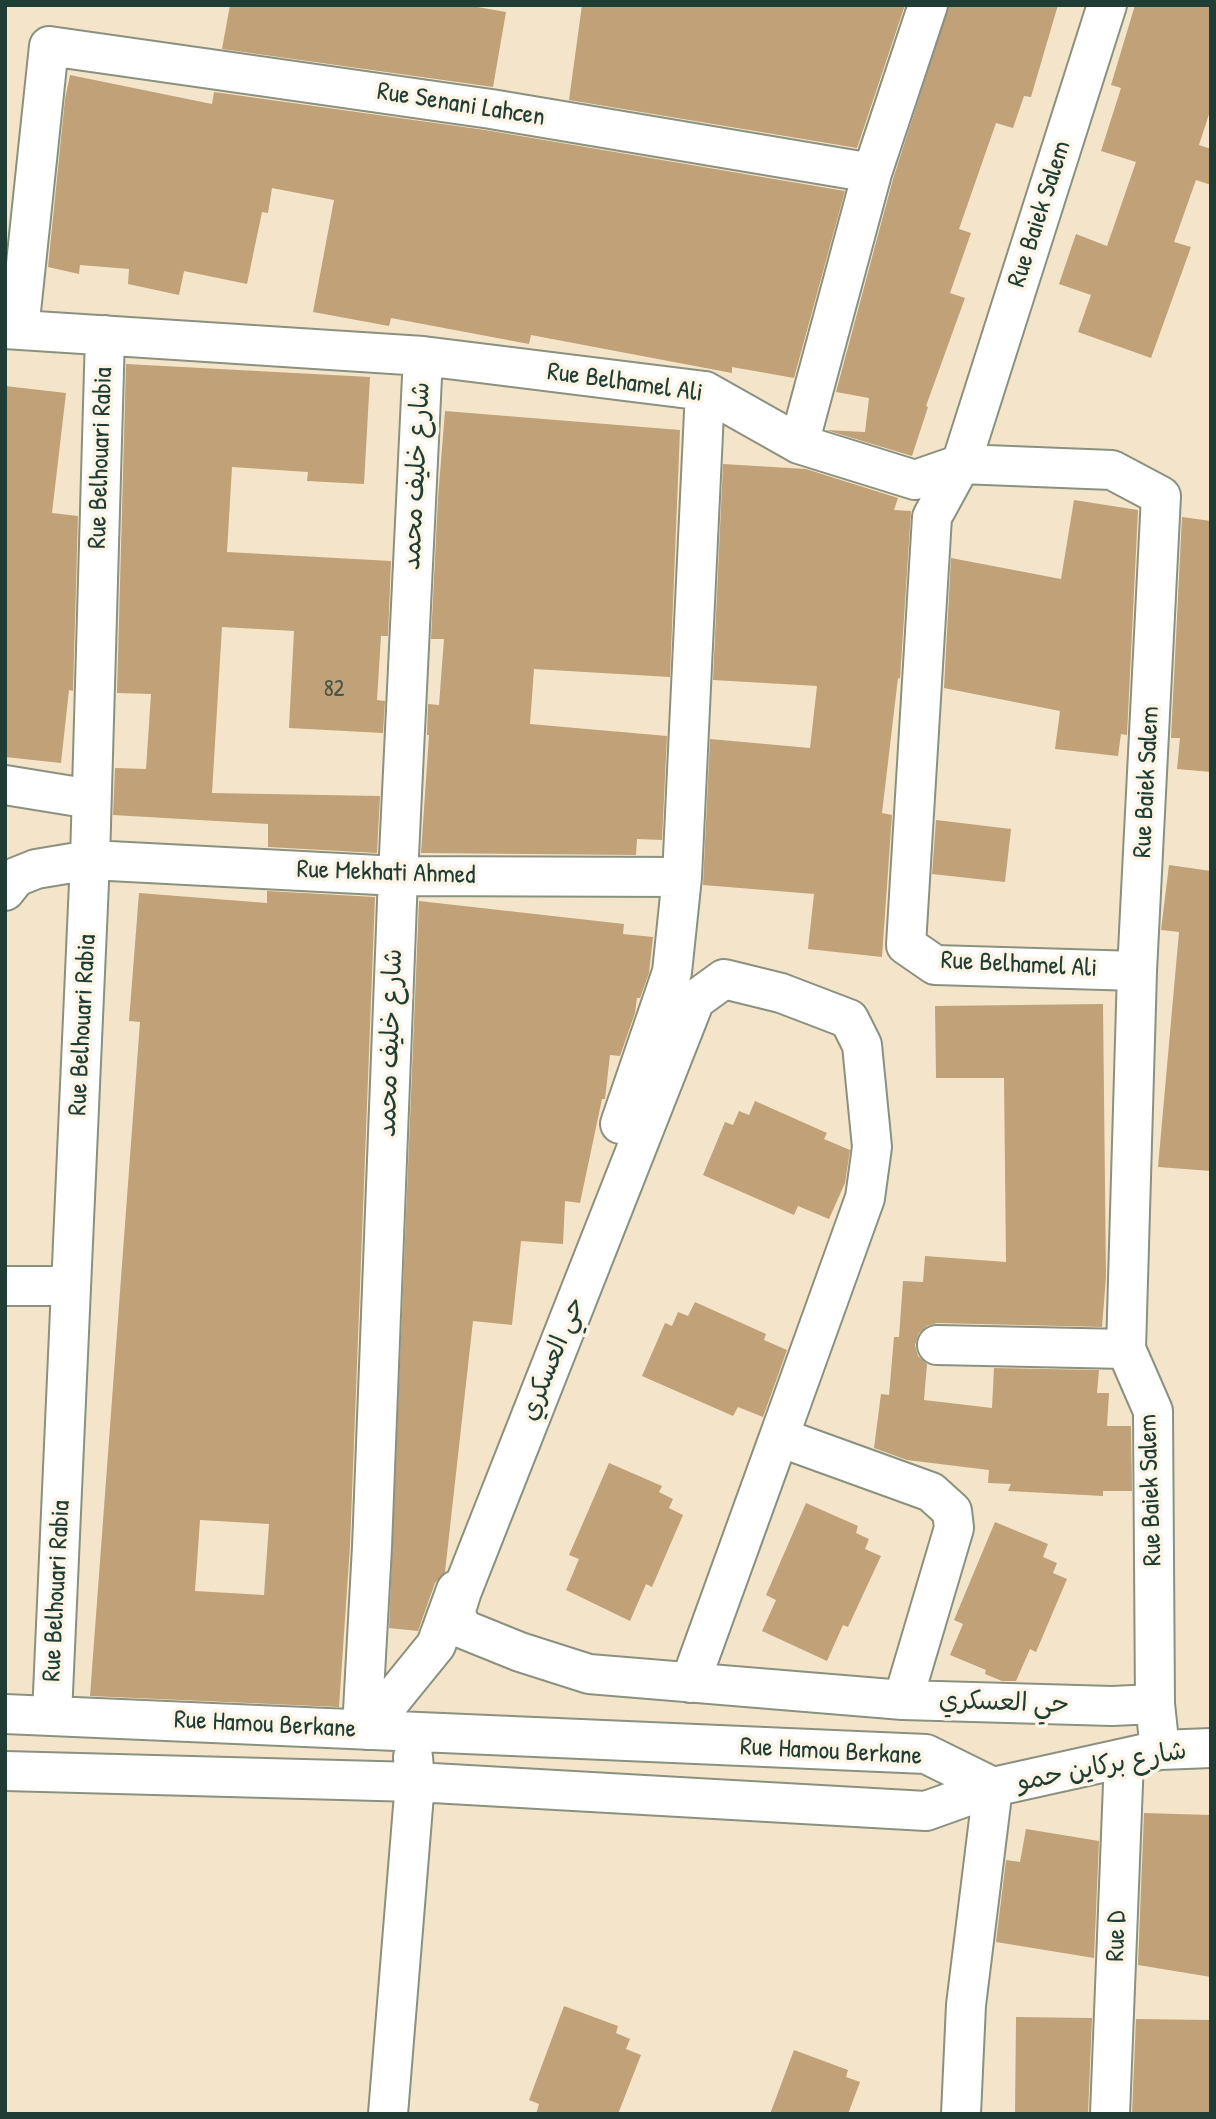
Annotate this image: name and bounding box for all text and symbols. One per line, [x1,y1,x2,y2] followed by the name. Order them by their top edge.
[375,76,547,134] street label: Rue Senani Lahcen
[1002,137,1078,291] street label: Rue Baiek Salem
[545,357,705,409] street label: Rue Belhamel Ali
[82,367,120,549] street label: Rue Belhouari Rabia
[396,381,438,571] street label: شارع خليف محمد
[324,676,344,704] house number: 82
[1127,705,1167,859] street label: Rue Baiek Salem
[296,854,476,892] street label: Rue Mekhati Ahmed
[63,934,103,1116] street label: Rue Belhouari Rabia
[940,945,1098,985] street label: Rue Belhamel Ali
[372,948,410,1138] street label: شارع خليف محمد
[514,1293,592,1425] street label: حي العسكري
[1133,1414,1169,1566] street label: Rue Baiek Salem
[37,1500,77,1682] street label: Rue Belhouari Rabia
[938,1685,1070,1721] street label: حي العسكري
[173,1705,357,1745] street label: Rue Hamou Berkane
[739,1732,923,1772] street label: Rue Hamou Berkane
[1015,1735,1189,1799] street label: شارع بركاين حمو
[1101,1910,1133,1962] street label: Rue D

